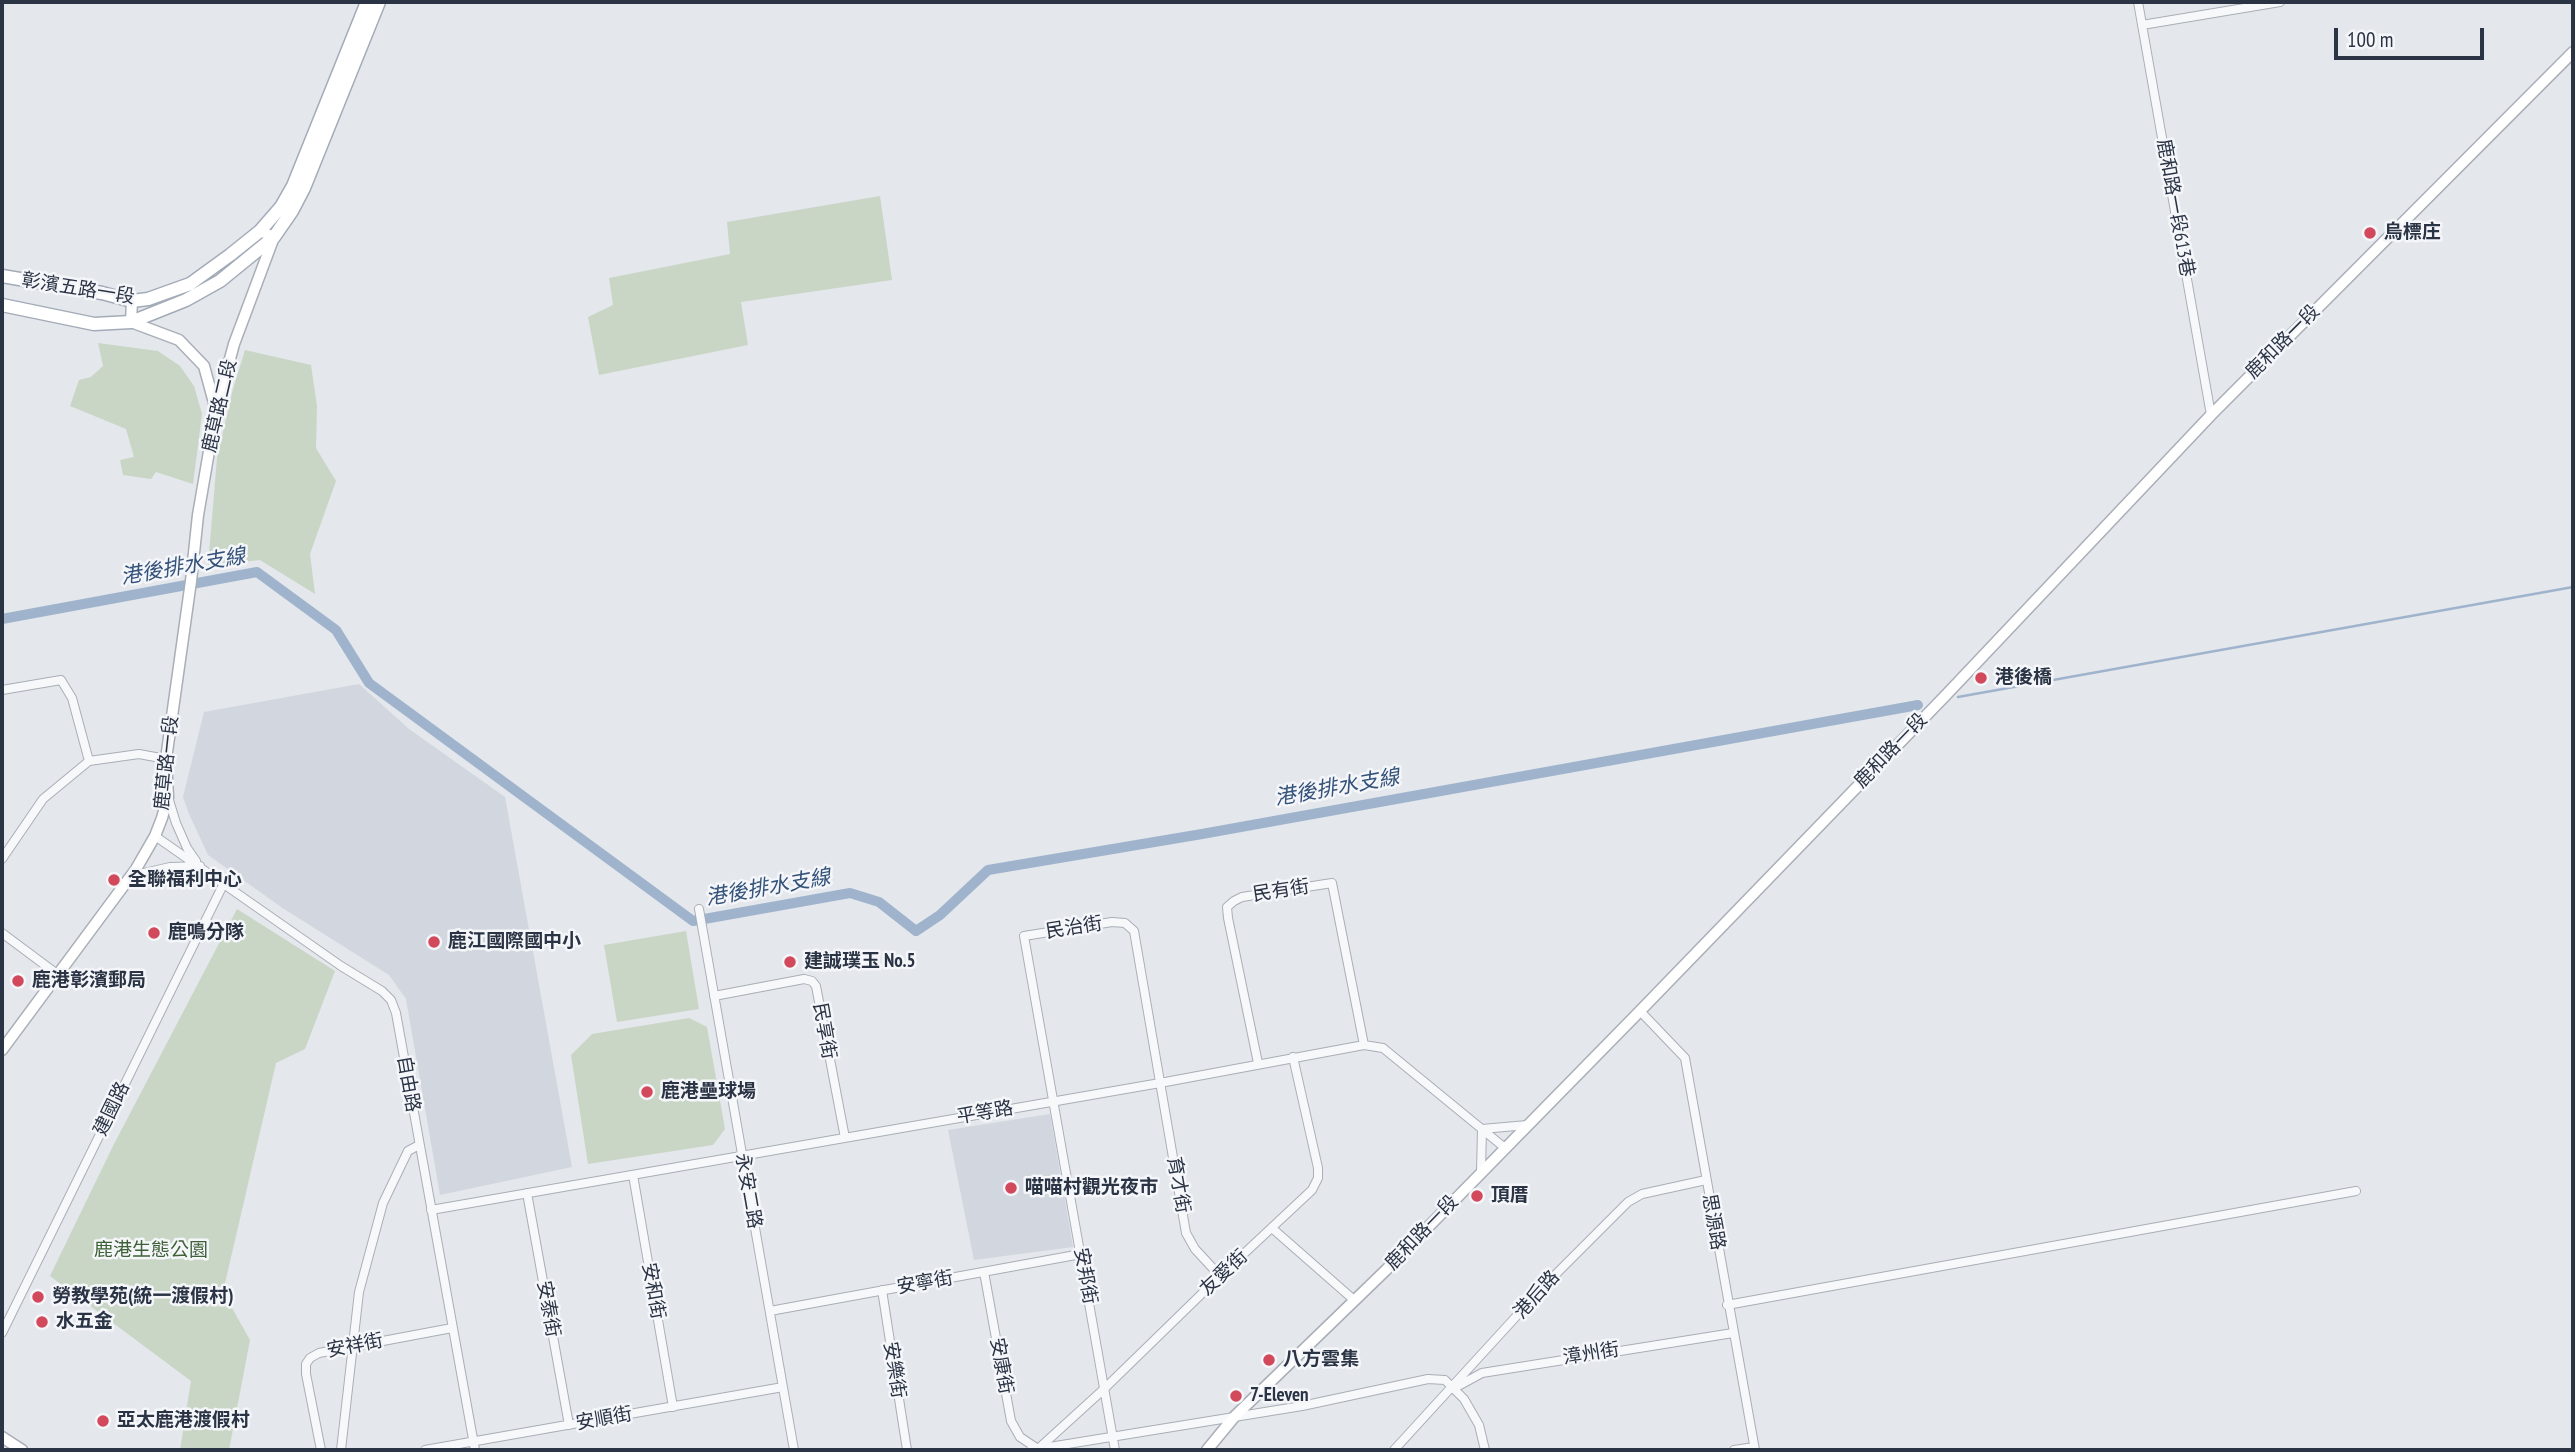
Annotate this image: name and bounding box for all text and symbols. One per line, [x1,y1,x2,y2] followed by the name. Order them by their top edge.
[2337,14,2488,58] scale bar
[2347,26,2393,53] text: 100 m
[2152,137,2198,279] street label: 鹿和路一段613巷
[2384,222,2441,244] place label: 烏標庄
[2362,225,2378,241] marker: 烏標庄
[20,269,136,309] street label: 彰濱五路一段
[2241,300,2325,384] street label: 鹿和路一段
[198,357,242,455] street label: 鹿草路二段
[119,544,247,590] water label: 港後排水支線
[1995,667,2052,689] place label: 港後橋
[1973,670,1989,686] marker: 港後橋
[1850,709,1932,793] street label: 鹿和路一段
[151,715,183,811] street label: 鹿草路一段
[1273,765,1401,811] water label: 港後排水支線
[704,865,832,911] water label: 港後排水支線
[128,869,242,891] place label: 全聯福利中心
[106,872,122,888] marker: 全聯福利中心
[1251,875,1311,907] street label: 民有街
[1044,912,1104,944] street label: 民治街
[168,922,244,944] place label: 鹿鳴分隊
[146,925,162,941] marker: 鹿鳴分隊
[448,931,581,953] place label: 鹿江國際國中小
[426,934,442,950] marker: 鹿江國際國中小
[804,951,916,973] place label: 建誠璞玉 No.5
[782,954,798,970] marker: 建誠璞玉 No.5
[32,970,146,992] place label: 鹿港彰濱郵局
[10,973,26,989] marker: 鹿港彰濱郵局
[808,1001,840,1061] street label: 民享街
[392,1054,424,1114] street label: 自由路
[89,1078,135,1140] street label: 建國路
[661,1081,756,1103] place label: 鹿港壘球場
[639,1084,655,1100] marker: 鹿港壘球場
[955,1097,1015,1129] street label: 平等路
[730,1152,766,1230] street label: 永安二路
[1162,1155,1194,1215] street label: 育才街
[1025,1177,1158,1199] place label: 喵喵村觀光夜市
[1003,1180,1019,1196] marker: 喵喵村觀光夜市
[1491,1185,1529,1207] place label: 頂厝
[1469,1188,1485,1204] marker: 頂厝
[1381,1191,1463,1275] street label: 鹿和路一段
[1697,1192,1729,1252] street label: 思源路
[94,1240,208,1262] park label: 鹿港生態公園
[1195,1245,1253,1301] street label: 友愛街
[1069,1246,1101,1306] street label: 安邦街
[637,1261,669,1321] street label: 安和街
[1509,1266,1565,1324] street label: 港后路
[895,1267,955,1299] street label: 安寧街
[532,1279,564,1339] street label: 安泰街
[52,1286,234,1308] place label: 勞教學苑(統一渡假村)
[30,1289,46,1305] marker: 勞教學苑(統一渡假村)
[56,1311,113,1333] place label: 水五金
[34,1314,50,1330] marker: 水五金
[325,1329,385,1363] street label: 安祥街
[985,1336,1017,1396] street label: 安康街
[1561,1338,1621,1370] street label: 漳州街
[878,1340,910,1400] street label: 安樂街
[1283,1349,1359,1371] place label: 八方雲集
[1261,1352,1277,1368] marker: 八方雲集
[1250,1385,1309,1407] place label: 7-Eleven
[1228,1388,1244,1404] marker: 7-Eleven
[574,1403,634,1435] street label: 安順街
[117,1410,250,1432] place label: 亞太鹿港渡假村
[95,1413,111,1429] marker: 亞太鹿港渡假村

